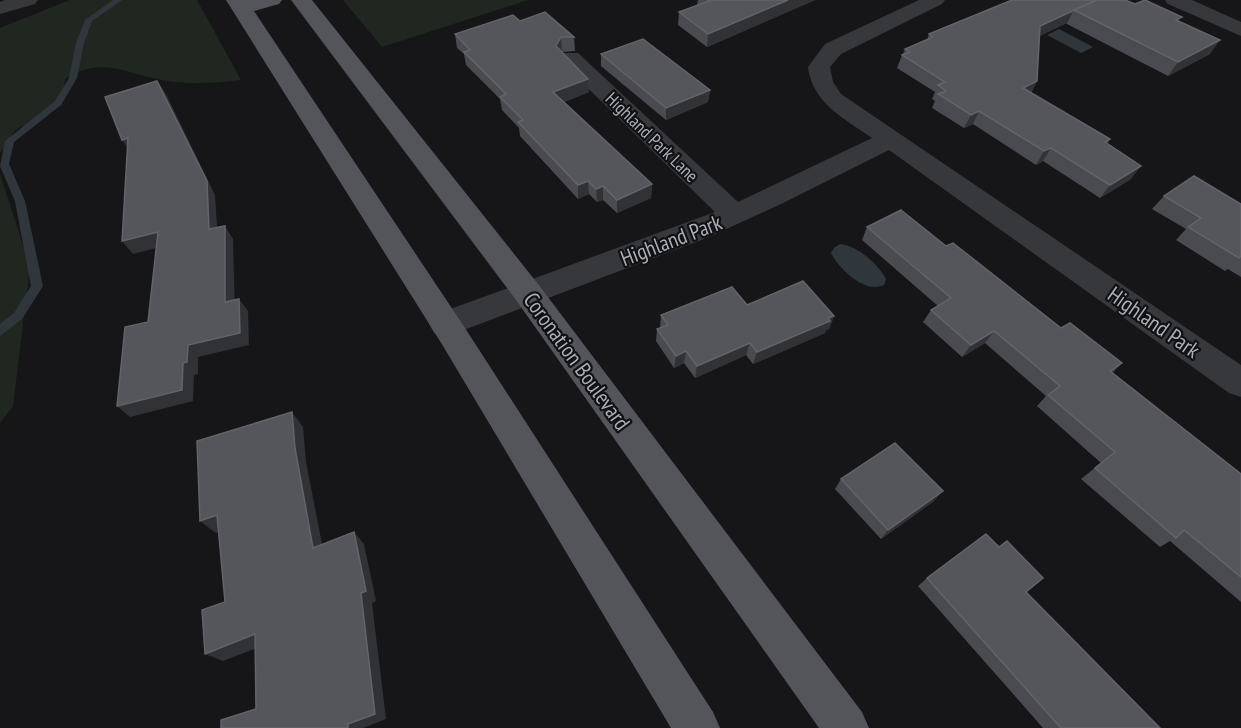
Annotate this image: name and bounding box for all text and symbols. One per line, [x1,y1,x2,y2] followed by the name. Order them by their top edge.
[601,87,703,187] street label: Highland Park Lane
[616,208,726,272] street label: Highland Park
[1102,280,1206,364] street label: Highland Park
[518,287,636,435] street label: Coronation Boulevard

